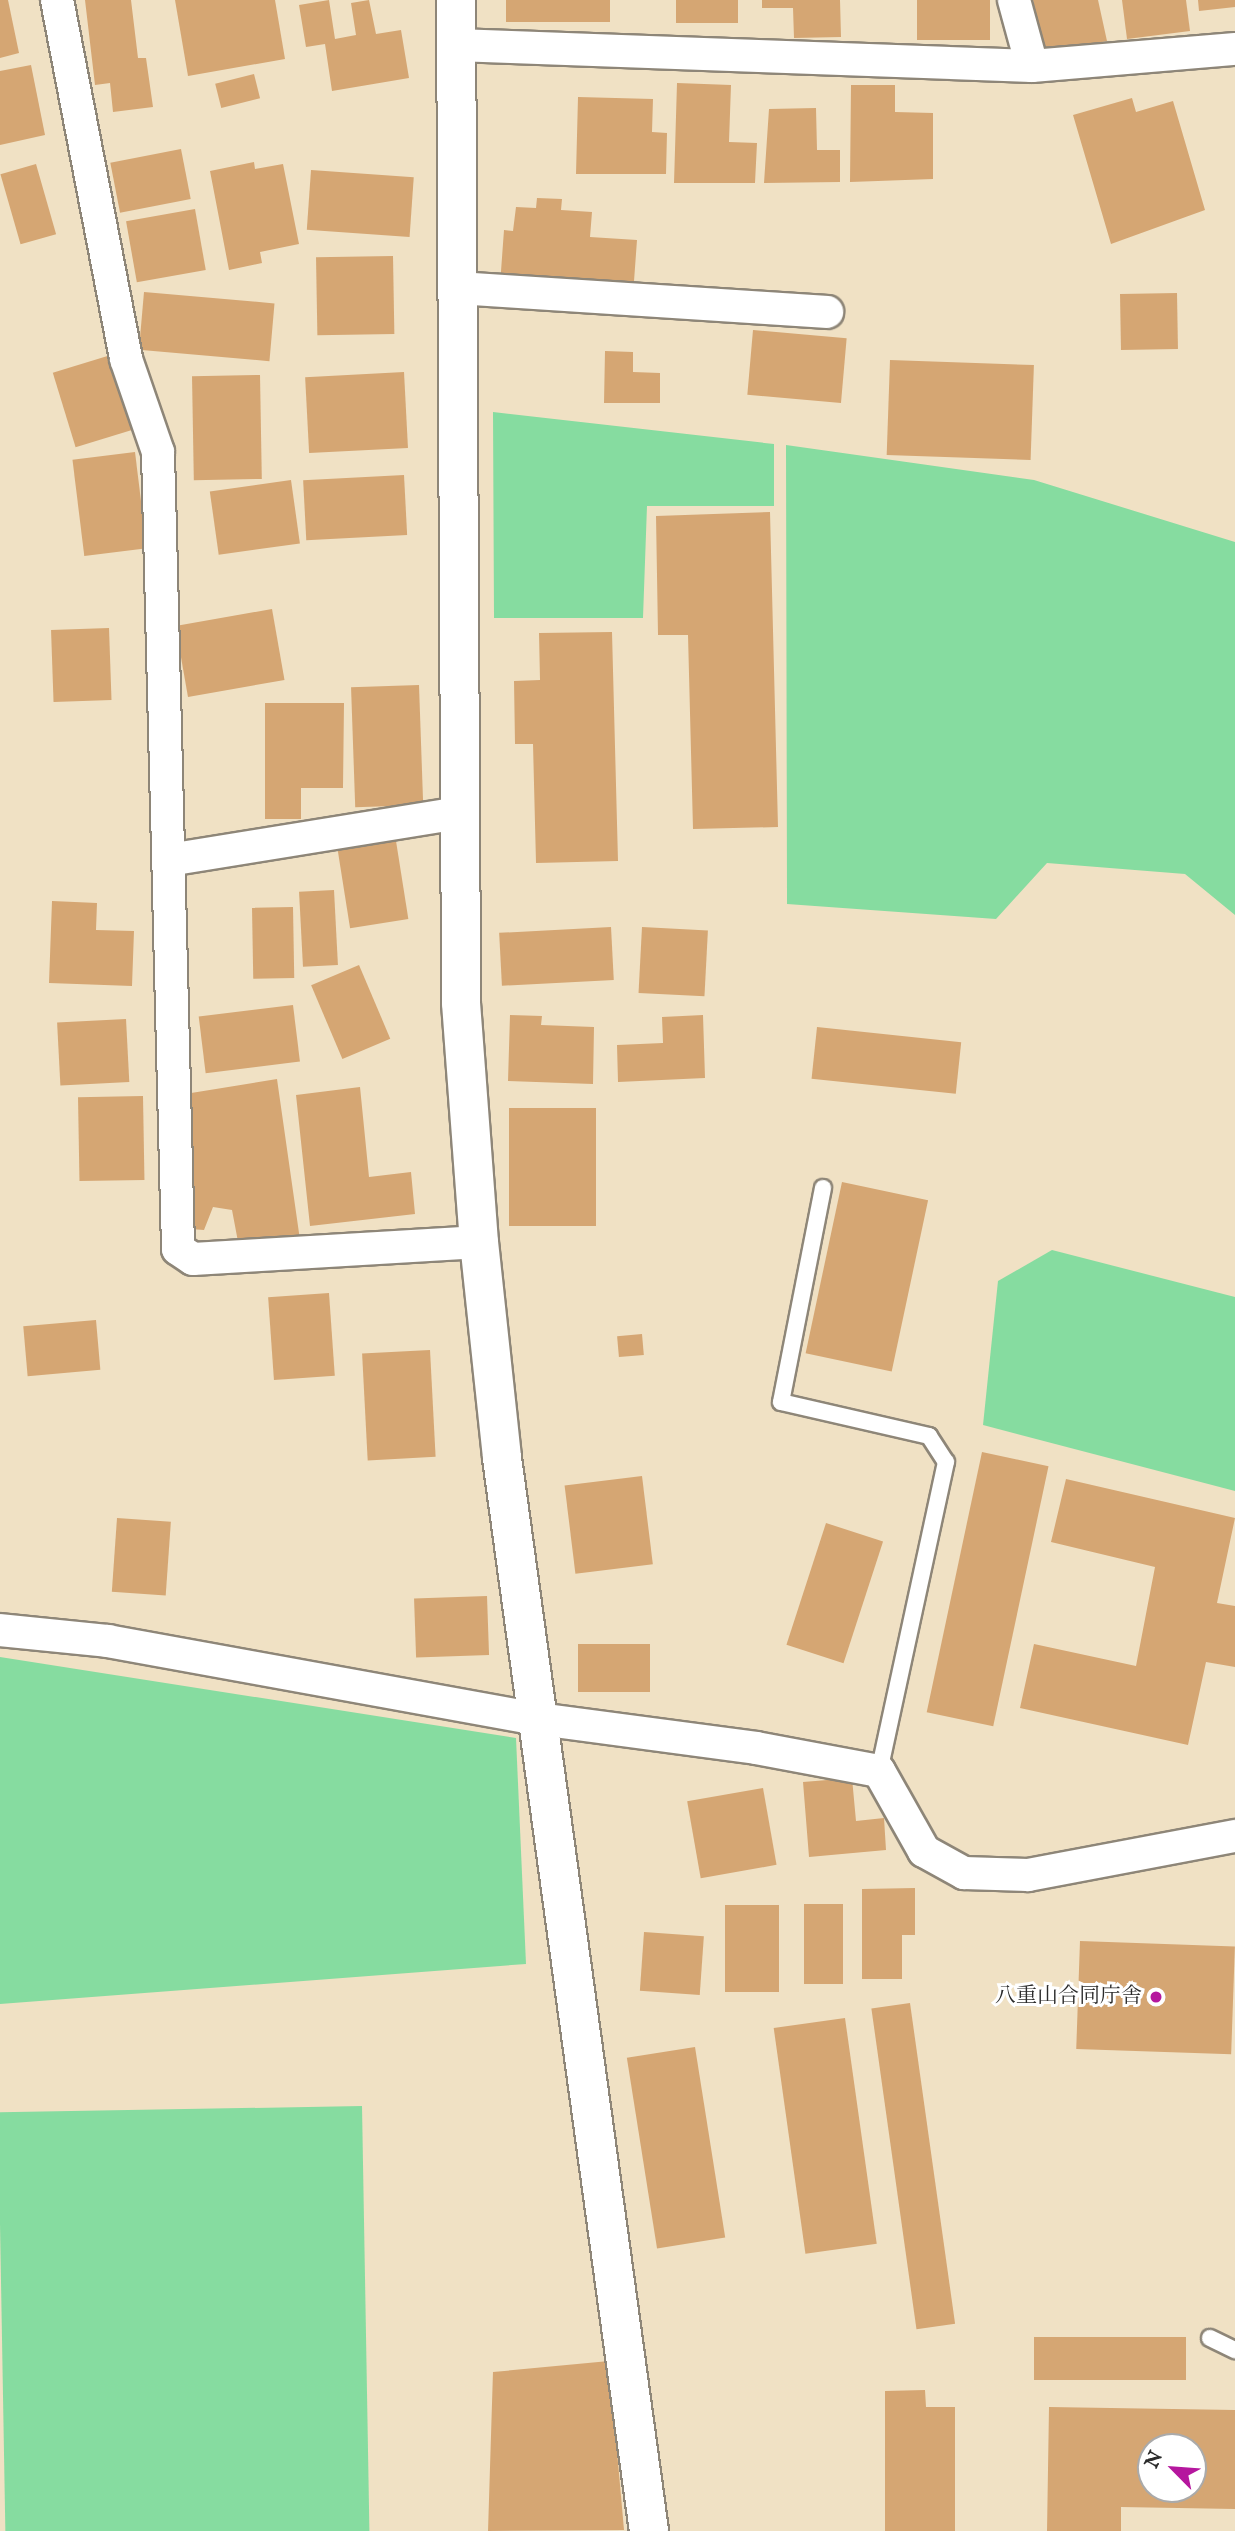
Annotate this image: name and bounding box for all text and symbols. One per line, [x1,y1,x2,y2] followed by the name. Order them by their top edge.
[995,1984,1142,2010] place label: 八重山合同庁舎
[1148,1989,1164,2005] marker: 八重山合同庁舎
[1137,2433,1207,2503] north arrow
[1140,2447,1169,2473] text: N

